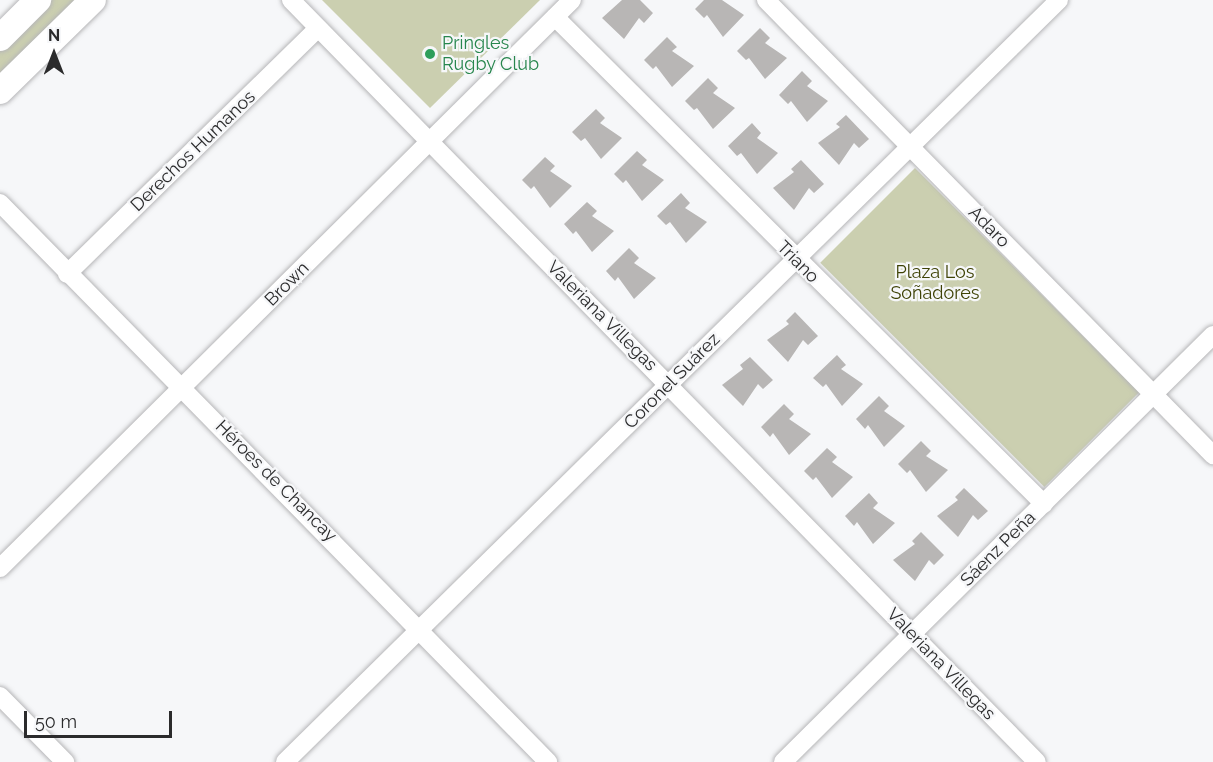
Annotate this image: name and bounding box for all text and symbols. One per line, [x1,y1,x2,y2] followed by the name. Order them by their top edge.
[24,24,84,84] north arrow
[48,26,60,45] text: N
[442,33,540,76] place label: Pringles Rugby Club
[423,47,437,61] marker: Pringles Rugby Club
[126,86,260,216] street label: Derechos Humanos
[964,202,1014,252] street label: Adaro
[772,236,824,288] street label: Triano
[542,256,662,376] street label: Valeriana Villegas
[260,257,314,311] street label: Brown
[890,262,980,304] park label: Plaza Los Soñadores
[619,328,725,434] street label: Coronel Suárez
[211,416,341,546] street label: Héroes de Chancay
[956,507,1040,591] street label: Sáenz Peña
[882,603,1000,725] street label: Valeriana Villegas
[27,699,176,737] scale bar
[35,711,77,732] text: 50 m

